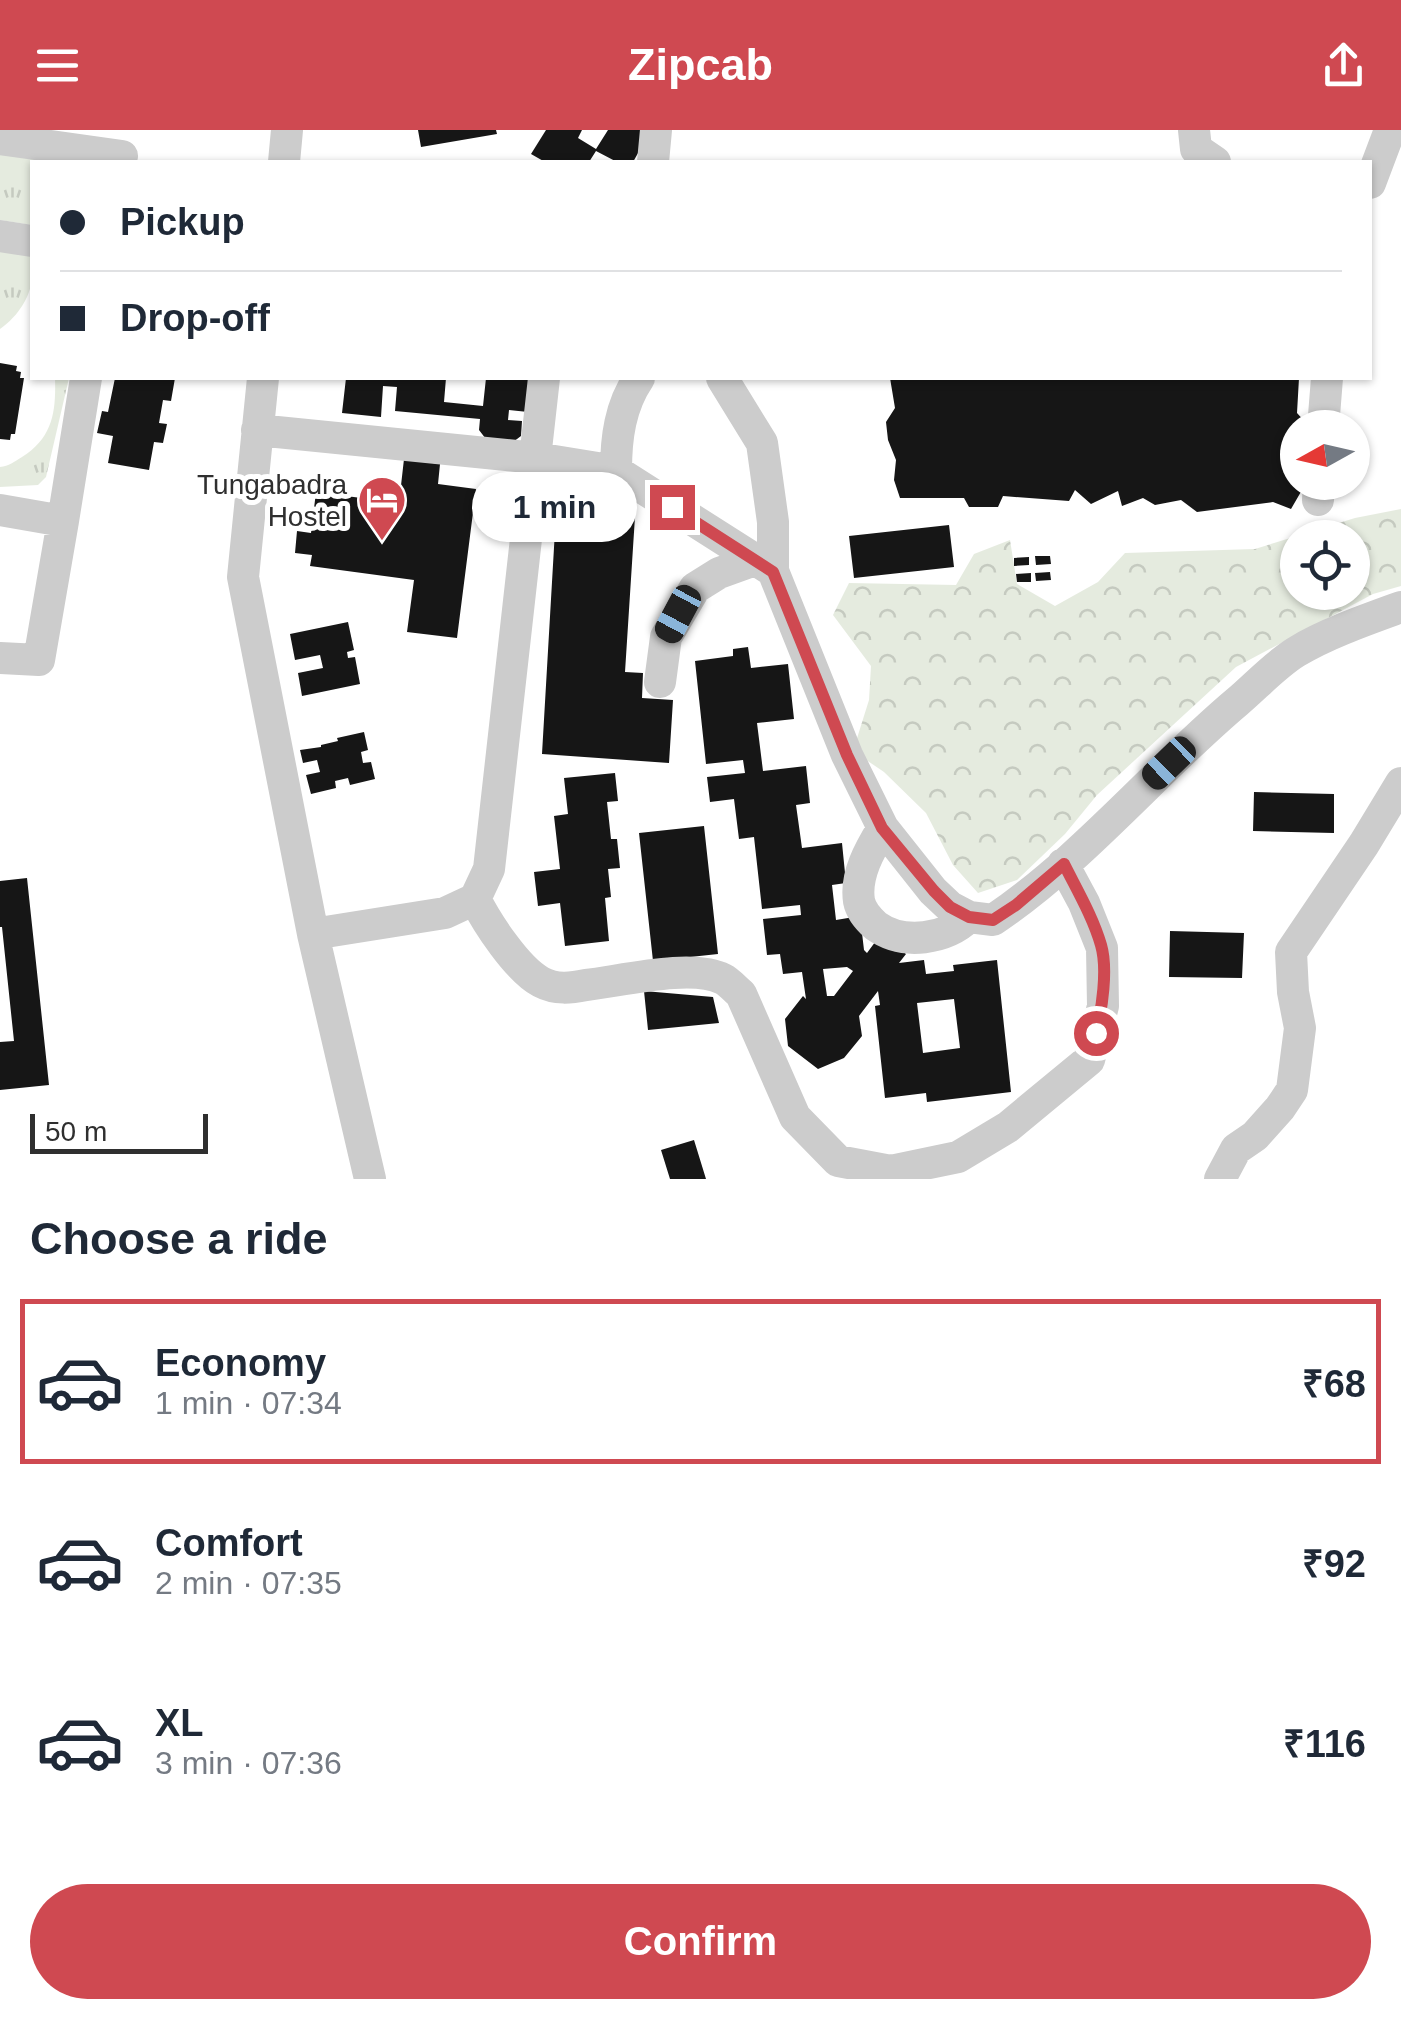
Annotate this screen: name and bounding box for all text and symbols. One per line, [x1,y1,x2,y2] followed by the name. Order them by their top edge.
[30,38,85,93] icon: menu
[1316,38,1371,93] icon: share
[628,39,773,90] text: Zipcab
[120,201,245,243] text: Pickup
[120,297,270,339] text: Drop-off
[1280,410,1370,500] north arrow
[1280,410,1370,610] map controls
[197,469,347,532] place label: Tungabadra Hostel
[472,472,637,542] callout: 1 min
[356,474,408,542] hotel icon: Tungabadra Hostel
[650,485,695,530] route end
[513,489,596,525] text: 1 min
[1280,520,1370,610] button: locate
[651,580,705,648] car
[1137,731,1201,795] car
[1074,1011,1119,1056] route start
[30,1109,208,1154] scale bar
[45,1116,107,1147] text: 50 m
[30,1213,328,1264] text: Choose a ride
[35,1337,125,1427] icon: car
[155,1342,326,1384] text: Economy
[1302,1363,1366,1405] text: ₹68
[155,1385,342,1421] text: 1 min · 07:34
[35,1517,125,1607] icon: car
[155,1522,303,1564] text: Comfort
[1302,1543,1366,1585] text: ₹92
[155,1565,342,1601] text: 2 min · 07:35
[35,1697,125,1787] icon: car
[155,1702,204,1744] text: XL
[1283,1723,1366,1765] text: ₹116
[155,1745,342,1781] text: 3 min · 07:36
[30,1884,1371,1999] button: Confirm

